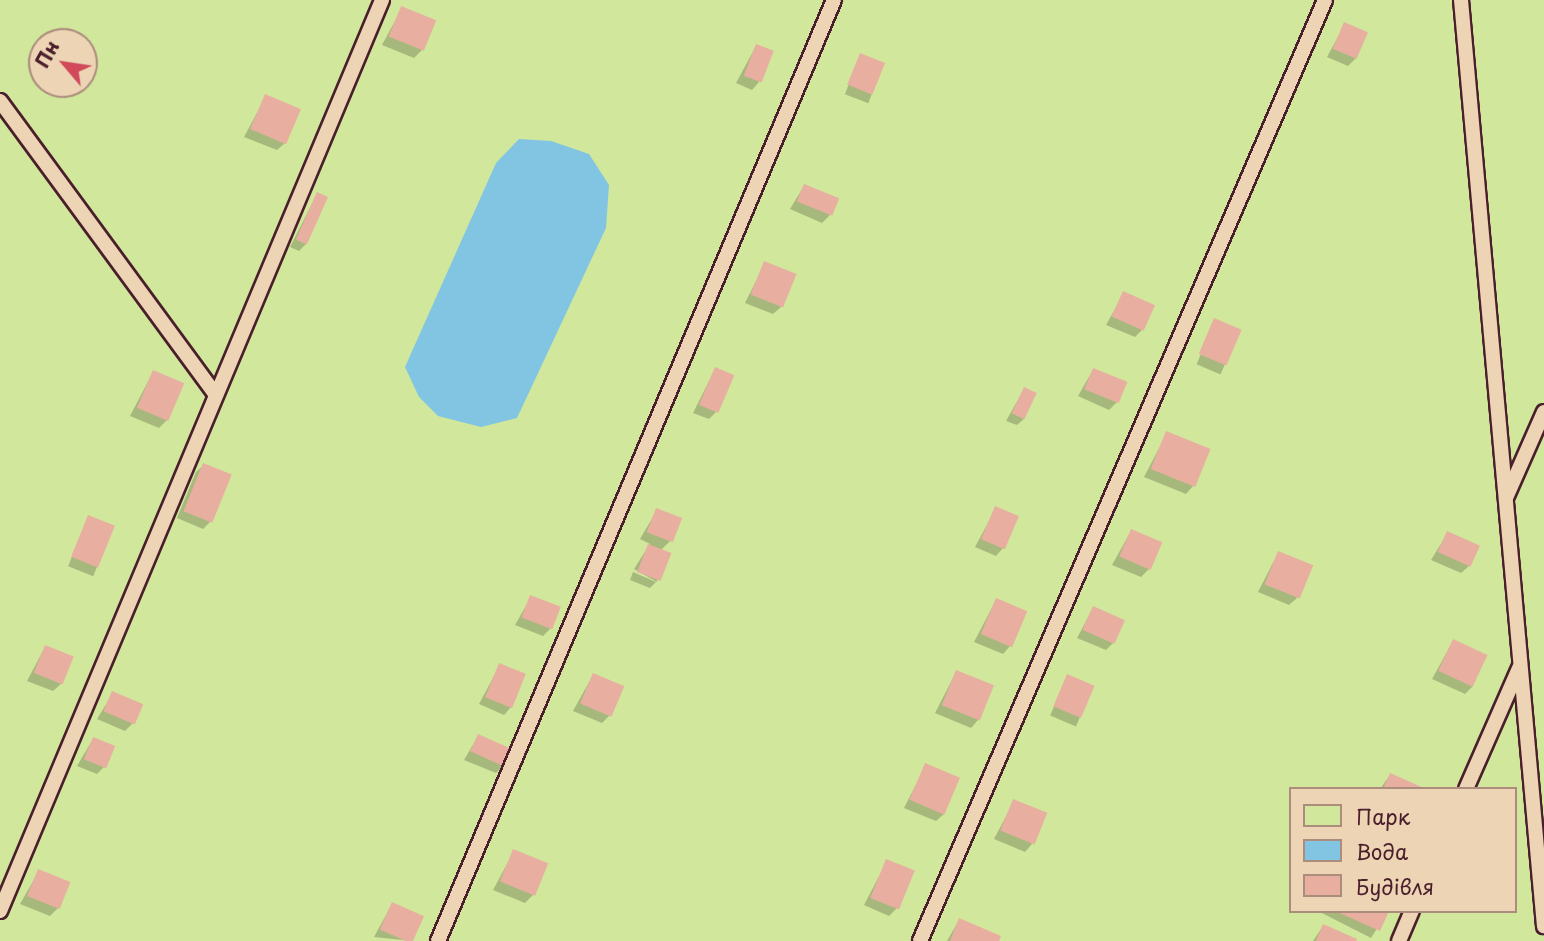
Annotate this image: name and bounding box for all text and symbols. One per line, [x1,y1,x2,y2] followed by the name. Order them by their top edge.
[28,28,98,98] north arrow
[27,35,65,73] text: Пн
[1288,787,1516,913] legend
[1356,800,1410,832] text: Парк
[1356,835,1408,867] text: Вода
[1356,870,1434,902] text: Будівля

